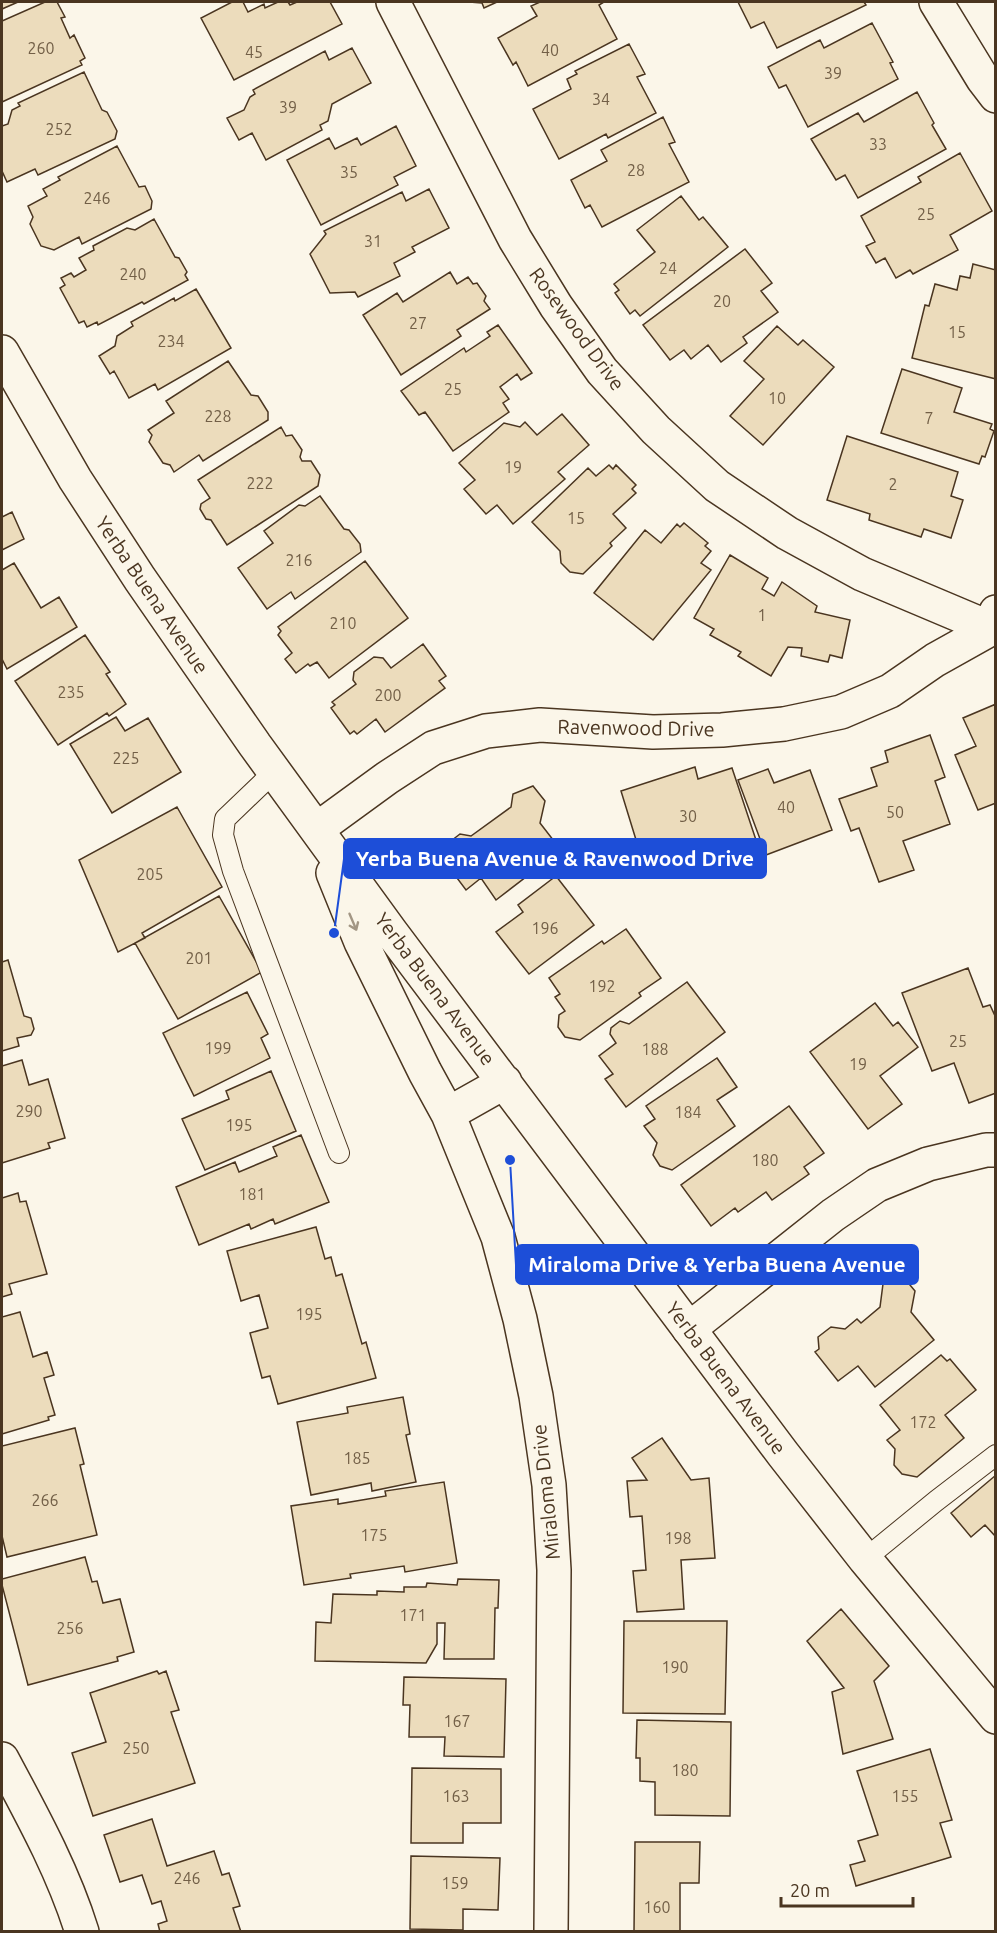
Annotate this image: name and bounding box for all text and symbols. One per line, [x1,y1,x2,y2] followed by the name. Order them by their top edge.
[27,39,55,57] house number: 260
[541,41,559,59] house number: 40
[245,43,263,61] house number: 45
[824,64,842,82] house number: 39
[592,90,610,108] house number: 34
[279,98,297,116] house number: 39
[45,120,73,138] house number: 252
[869,135,887,153] house number: 33
[627,161,645,179] house number: 28
[340,163,358,181] house number: 35
[83,189,111,207] house number: 246
[917,205,935,223] house number: 25
[364,232,382,250] house number: 31
[659,259,677,277] house number: 24
[525,263,630,395] street label: Rosewood Drive
[119,265,147,283] house number: 240
[713,292,731,310] house number: 20
[409,314,427,332] house number: 27
[948,323,966,341] house number: 15
[157,332,185,350] house number: 234
[444,380,462,398] house number: 25
[768,389,786,407] house number: 10
[204,407,232,425] house number: 228
[924,409,934,427] house number: 7
[504,458,522,476] house number: 19
[246,474,274,492] house number: 222
[888,475,898,493] house number: 2
[567,509,585,527] house number: 15
[91,512,214,678] street label: Yerba Buena Avenue
[285,551,313,569] house number: 216
[757,606,767,624] house number: 1
[329,614,357,632] house number: 210
[57,683,85,701] house number: 235
[374,686,402,704] house number: 200
[557,715,715,740] street label: Ravenwood Drive
[112,749,140,767] house number: 225
[777,798,795,816] house number: 40
[886,803,904,821] house number: 50
[679,807,697,825] house number: 30
[344,839,766,878] callout: Yerba Buena Avenue & Ravenwood Drive
[356,846,754,870] text: Yerba Buena Avenue & Ravenwood Drive
[136,865,164,883] house number: 205
[371,908,500,1069] street label: Yerba Buena Avenue
[348,913,359,931] one-way arrow
[531,919,559,937] house number: 196
[185,949,213,967] house number: 201
[588,977,616,995] house number: 192
[949,1032,967,1050] house number: 25
[204,1039,232,1057] house number: 199
[641,1040,669,1058] house number: 188
[849,1055,867,1073] house number: 19
[15,1102,43,1120] house number: 290
[674,1103,702,1121] house number: 184
[225,1116,253,1134] house number: 195
[751,1151,779,1169] house number: 180
[238,1185,266,1203] house number: 181
[516,1245,918,1284] callout: Miraloma Drive & Yerba Buena Avenue
[528,1252,906,1276] text: Miraloma Drive & Yerba Buena Avenue
[662,1297,791,1458] street label: Yerba Buena Avenue
[295,1305,323,1323] house number: 195
[909,1413,937,1431] house number: 172
[527,1423,564,1561] street label: Miraloma Drive
[343,1449,371,1467] house number: 185
[31,1491,59,1509] house number: 266
[360,1526,388,1544] house number: 175
[664,1529,692,1547] house number: 198
[399,1606,427,1624] house number: 171
[56,1619,84,1637] house number: 256
[661,1658,689,1676] house number: 190
[443,1712,471,1730] house number: 167
[122,1739,150,1757] house number: 250
[671,1761,699,1779] house number: 180
[442,1787,470,1805] house number: 163
[891,1787,919,1805] house number: 155
[173,1869,201,1887] house number: 246
[781,1870,913,1908] scale bar
[441,1874,469,1892] house number: 159
[790,1880,830,1900] text: 20 m
[643,1898,671,1916] house number: 160

